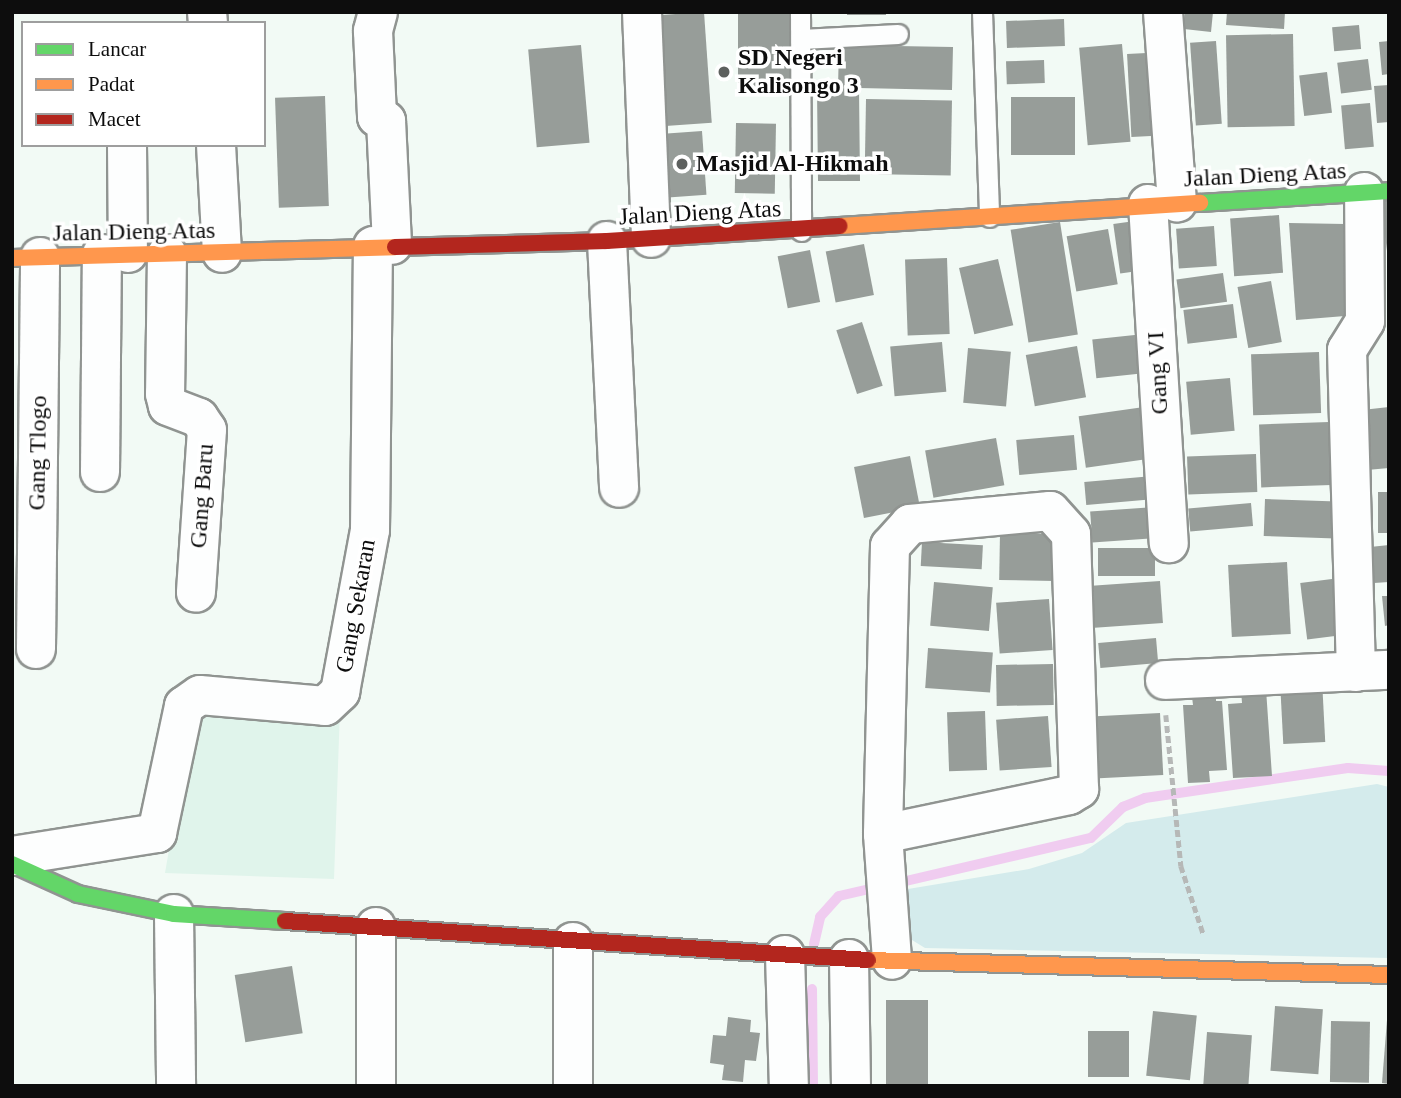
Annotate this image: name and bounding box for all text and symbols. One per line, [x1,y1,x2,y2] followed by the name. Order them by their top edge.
[21,21,266,147] legend
[88,37,146,61] text: Lancar
[738,44,859,100] place label: SD Negeri Kalisongo 3
[716,64,732,80] marker: SD Negeri Kalisongo 3
[88,72,135,96] text: Padat
[88,107,140,131] text: Macet
[696,150,890,178] place label: Masjid Al-Hikmah
[674,156,690,172] marker: Masjid Al-Hikmah
[1182,156,1348,194] street label: Jalan Dieng Atas
[617,194,783,232] street label: Jalan Dieng Atas
[52,216,216,248] street label: Jalan Dieng Atas
[1141,331,1175,415] street label: Gang VI
[23,395,53,511] street label: Gang Tlogo
[184,443,220,549] street label: Gang Baru
[330,537,382,675] street label: Gang Sekaran

